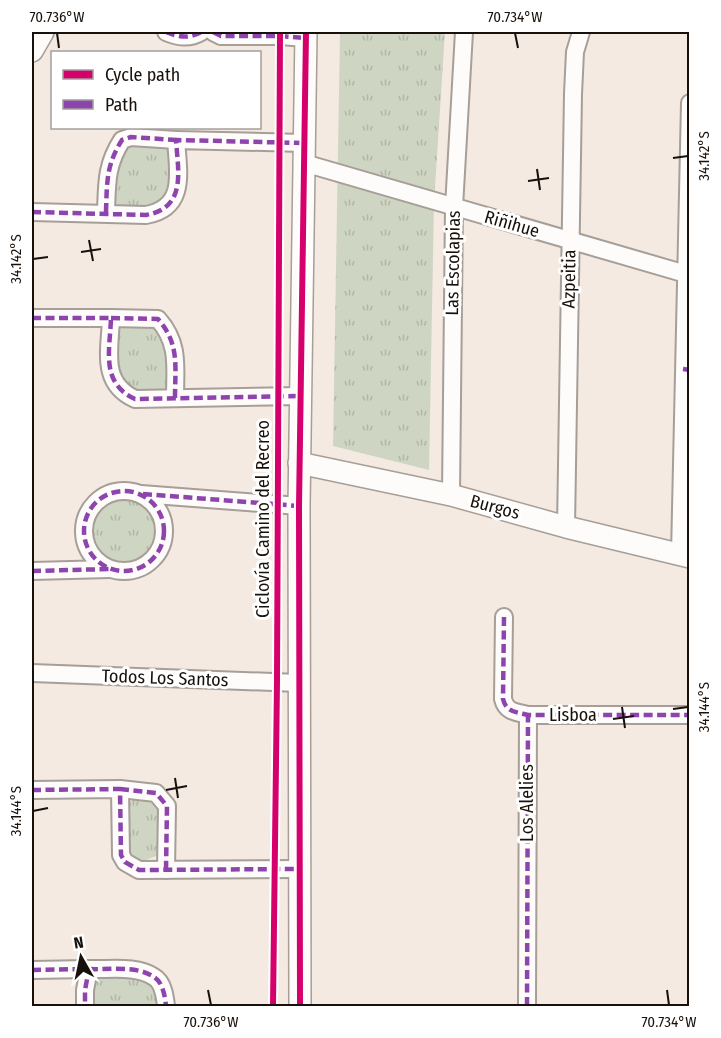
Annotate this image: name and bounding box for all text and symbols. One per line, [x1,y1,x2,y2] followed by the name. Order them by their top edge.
[29,8,85,26] text: 70.736°W
[487,8,543,26] text: 70.734°W
[51,51,261,129] legend
[105,64,180,86] text: Cycle path
[105,94,138,116] text: Path
[695,131,713,181] text: 34.142°S
[482,206,542,242] street label: Riñihue
[441,210,465,316] street label: Las Escolapias
[7,234,25,284] text: 34.142°S
[557,249,581,309] street label: Azpeitia
[252,420,274,618] street label: Ciclovía Camino del Recreo
[468,490,523,524] street label: Burgos
[101,665,229,691] street label: Todos Los Santos
[695,682,713,732] text: 34.144°S
[549,704,597,726] street label: Lisboa
[516,764,538,842] street label: Los Alelies
[7,786,25,836] text: 34.144°S
[51,927,111,987] north arrow
[73,933,85,953] text: N
[183,1013,239,1031] text: 70.736°W
[641,1013,697,1031] text: 70.734°W

